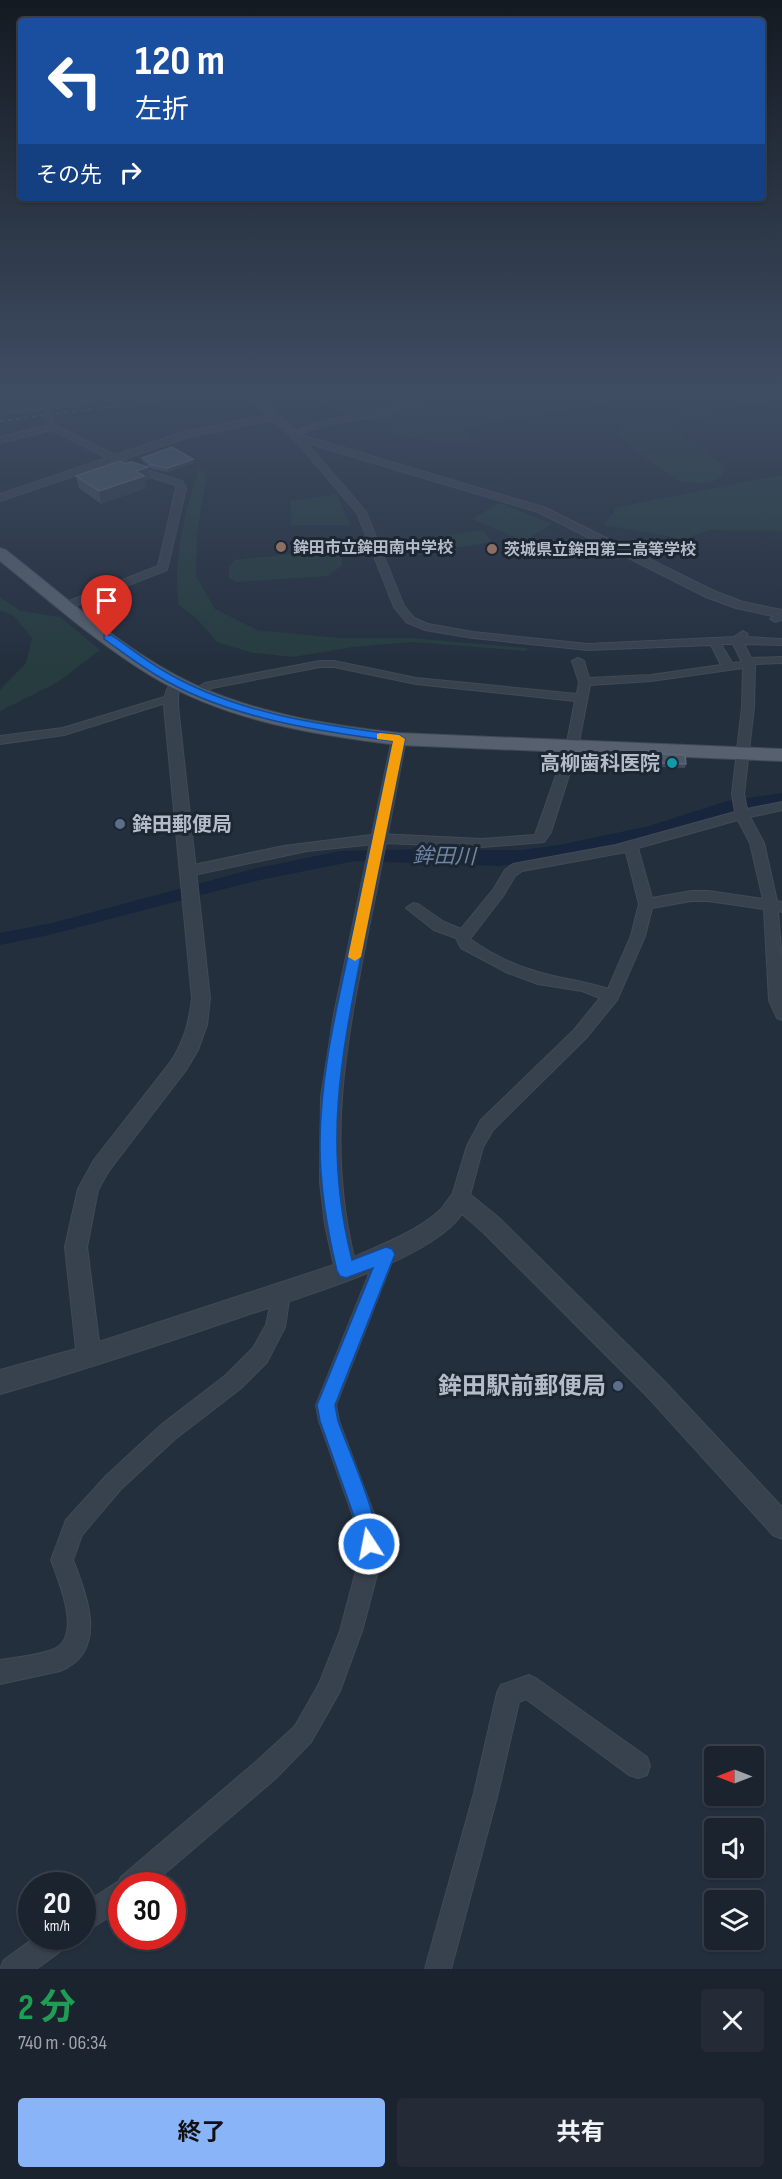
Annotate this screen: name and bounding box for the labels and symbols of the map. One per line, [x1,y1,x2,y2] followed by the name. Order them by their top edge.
[293,539,453,558] place label: 鉾田市立鉾田南中学校
[274,540,288,554] marker: 鉾田市立鉾田南中学校
[504,540,696,560] place label: 茨城県立鉾田第二高等学校
[485,542,499,556] marker: 茨城県立鉾田第二高等学校
[81,575,132,637] pin
[540,752,660,776] place label: 高柳歯科医院
[665,756,679,770] marker: 高柳歯科医院
[132,813,232,837] place label: 鉾田郵便局
[113,817,127,831] marker: 鉾田郵便局
[412,843,478,870] water label: 鉾田川
[438,1372,606,1401] place label: 鉾田駅前郵便局
[611,1379,625,1393] marker: 鉾田駅前郵便局
[337,1512,401,1576] position arrow
[704,1746,764,1806] north arrow
[108,1872,186,1950] speed limit sign: 30

